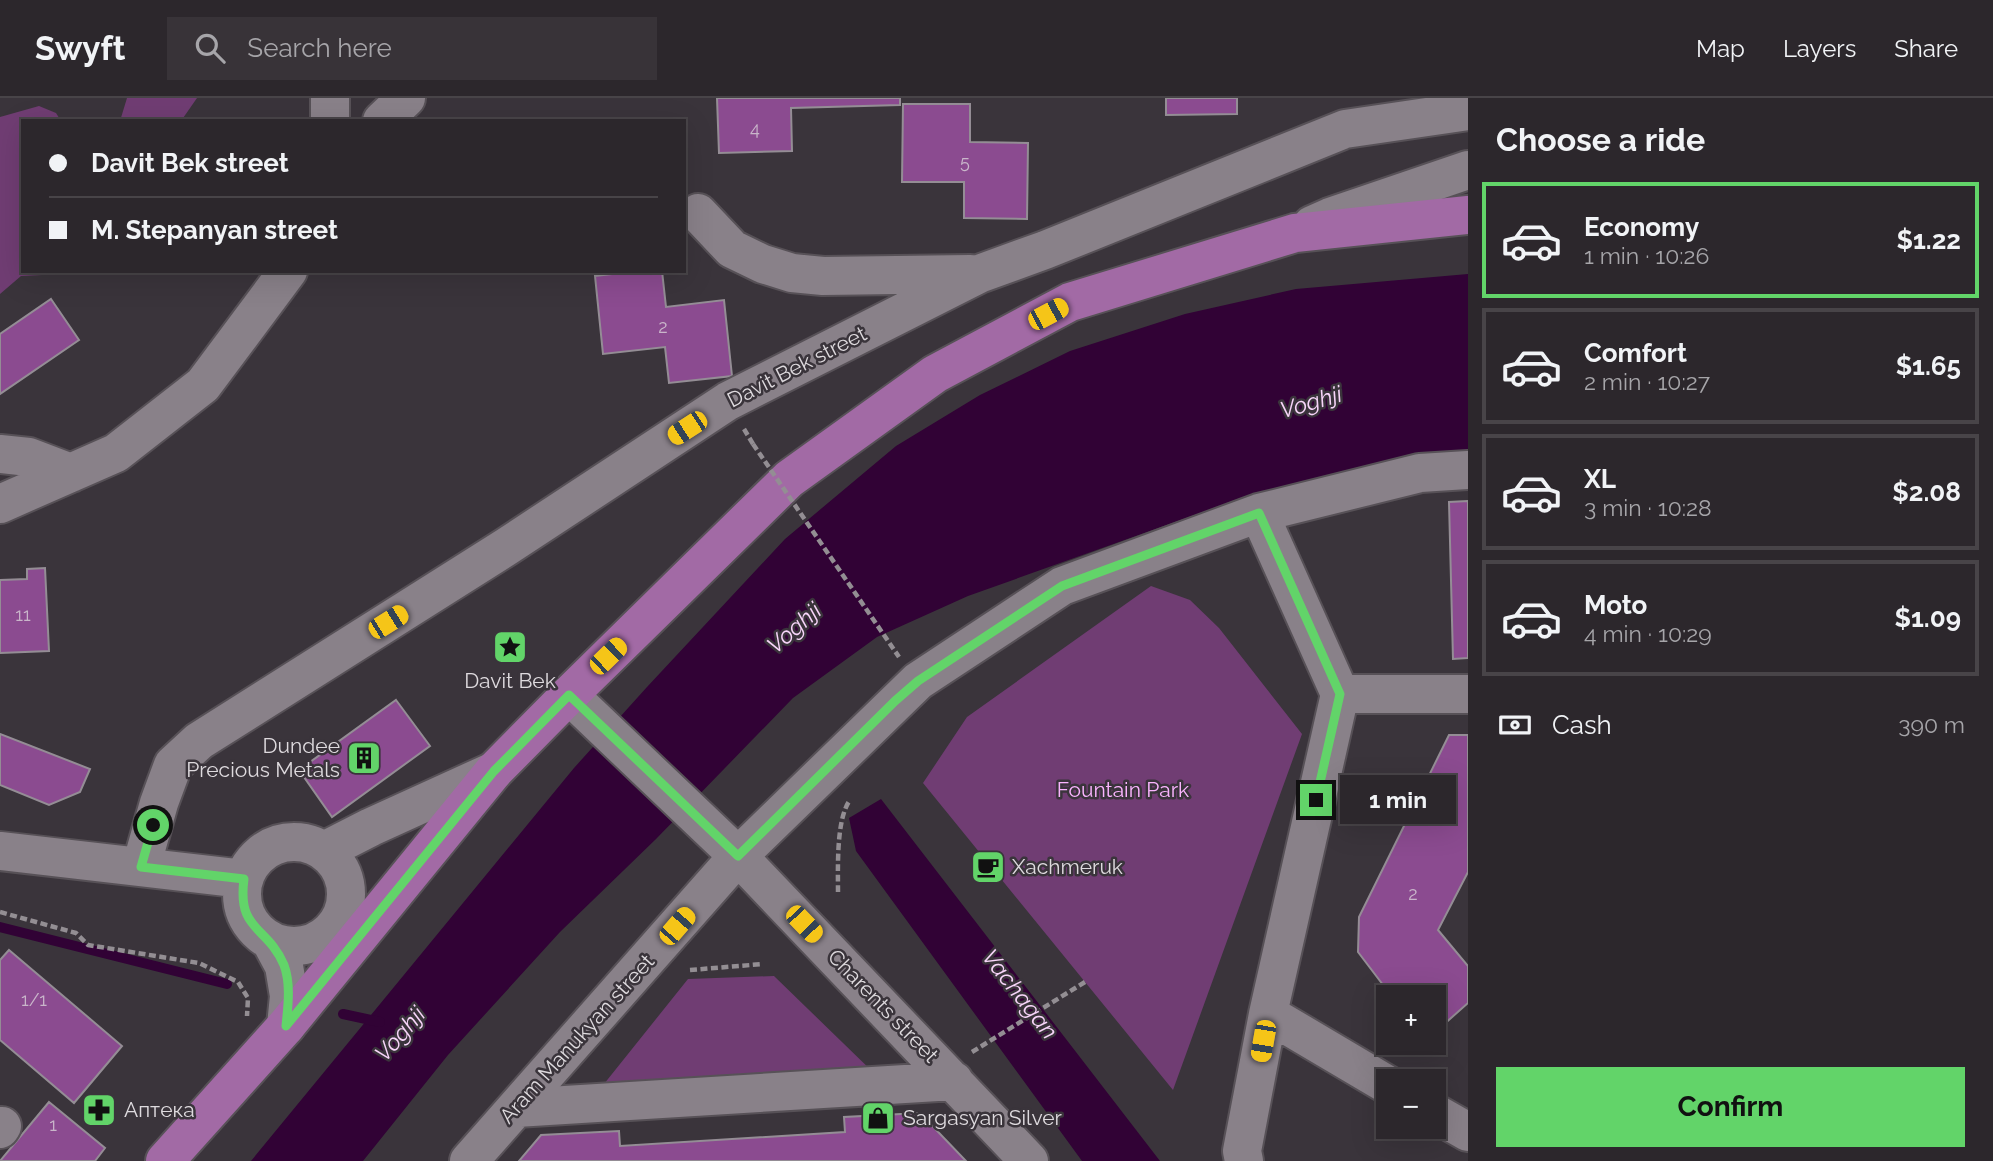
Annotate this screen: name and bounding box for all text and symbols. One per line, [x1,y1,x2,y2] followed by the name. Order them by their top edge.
[167,17,657,80] search box
[35,29,125,68] text: Swyft
[191,29,229,67] icon: search
[247,33,392,63] text: Search here
[1696,34,1745,63] text: Map
[1783,34,1856,63] text: Layers
[1894,34,1958,63] text: Share
[750,118,760,139] house number: 4
[1496,121,1705,158] text: Choose a ride
[91,148,289,178] text: Davit Bek street
[960,151,970,172] house number: 5
[1500,209,1563,272] icon: car
[1584,212,1699,242] text: Economy
[91,215,338,245] text: M. Stepanyan street
[1896,225,1961,255] text: $1.22
[1584,242,1709,269] text: 1 min · 10:26
[1025,295,1072,333] car
[658,316,668,337] house number: 2
[723,321,871,412] street label: Davit Bek street
[1500,335,1563,398] icon: car
[1584,338,1687,368] text: Comfort
[1896,351,1961,381] text: $1.65
[1584,368,1710,395] text: 2 min · 10:27
[1277,380,1346,423] water label: Voghji
[664,408,711,448] car
[1500,461,1563,524] icon: car
[1584,464,1616,494] text: XL
[1892,477,1961,507] text: $2.08
[1584,494,1712,521] text: 3 min · 10:28
[1500,587,1563,650] icon: car
[1584,590,1647,620] text: Moto
[761,596,827,659] water label: Voghji
[365,602,412,642] car
[1895,603,1961,633] text: $1.09
[15,604,31,625] house number: 11
[1584,620,1712,647] text: 4 min · 10:29
[491,628,529,666] place icon: Davit Bek
[586,634,631,678] car
[464,668,556,693] place label: Davit Bek
[1496,706,1534,744] icon: cash
[1552,710,1612,740] text: Cash
[1898,711,1965,738] text: 390 m
[186,733,340,782] place label: Dundee Precious Metals
[345,739,383,777] building icon: Dundee Precious Metals
[1340,776,1456,824] callout: 1 min
[1057,777,1189,802] park label: Fountain Park
[1300,784,1332,816] route end
[1369,786,1427,813] text: 1 min
[137,809,169,841] route start
[969,848,1007,886] cafe icon: Xachmeruk
[1012,854,1123,879] place label: Xachmeruk
[1408,883,1418,904] house number: 2
[782,902,827,946] car
[656,903,699,949] car
[823,944,944,1068] street label: Charents street
[977,944,1064,1044] water label: Vachagan
[494,949,659,1128] street label: Aram Manukyan street
[1376,985,1446,1139] map controls
[1376,985,1446,1055] button: +
[21,989,47,1010] house number: 1/1
[369,1000,431,1066] water label: Voghji
[1250,1018,1277,1064] car
[1496,1067,1965,1147] button: Confirm
[1376,1069,1446,1139] button: −
[80,1091,118,1129] pharmacy icon: Аптека
[124,1097,195,1122] place label: Аптека
[859,1099,897,1137] shop icon: Sargasyan Silver
[903,1105,1063,1130] place label: Sargasyan Silver
[49,1114,57,1135] house number: 1

